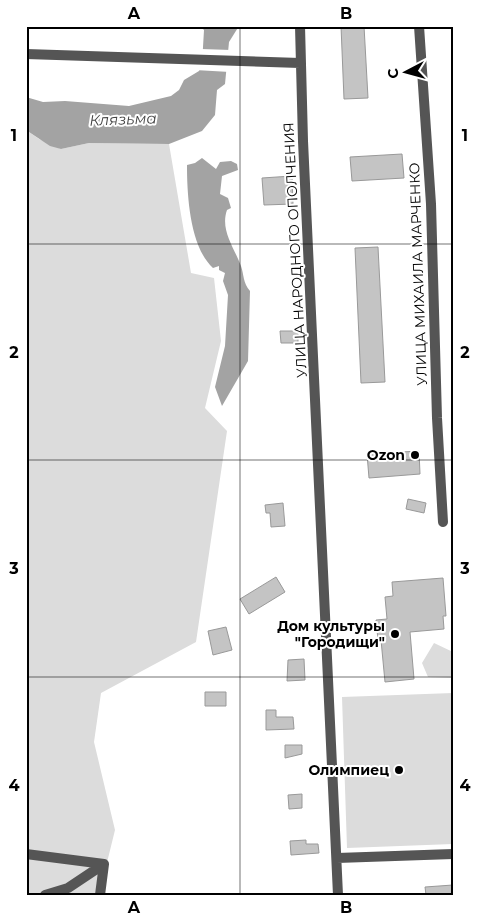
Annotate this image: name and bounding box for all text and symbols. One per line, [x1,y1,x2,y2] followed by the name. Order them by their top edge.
[127,4,141,23] text: A
[340,4,352,23] text: B
[382,48,432,98] north arrow
[384,67,403,79] text: С
[89,108,157,130] water label: Клязьма
[279,122,311,378] street label: УЛИЦА НАРОДНОГО ОПОЛЧЕНИЯ
[11,126,17,145] text: 1
[462,126,468,145] text: 1
[405,162,431,386] street label: УЛИЦА МИХАИЛА МАРЧЕНКО
[9,343,19,362] text: 2
[460,343,470,362] text: 2
[367,446,405,464] place label: Ozon
[409,449,421,461] marker: Ozon
[8,559,19,578] text: 3
[459,559,470,578] text: 3
[277,617,385,651] place label: Дом культуры "Городищи"
[389,628,401,640] marker: Дом культуры "Городищи"
[308,761,389,779] place label: Олимпиец
[393,764,405,776] marker: Олимпиец
[8,776,20,795] text: 4
[459,776,471,795] text: 4
[127,898,141,917] text: A
[340,898,352,917] text: B

